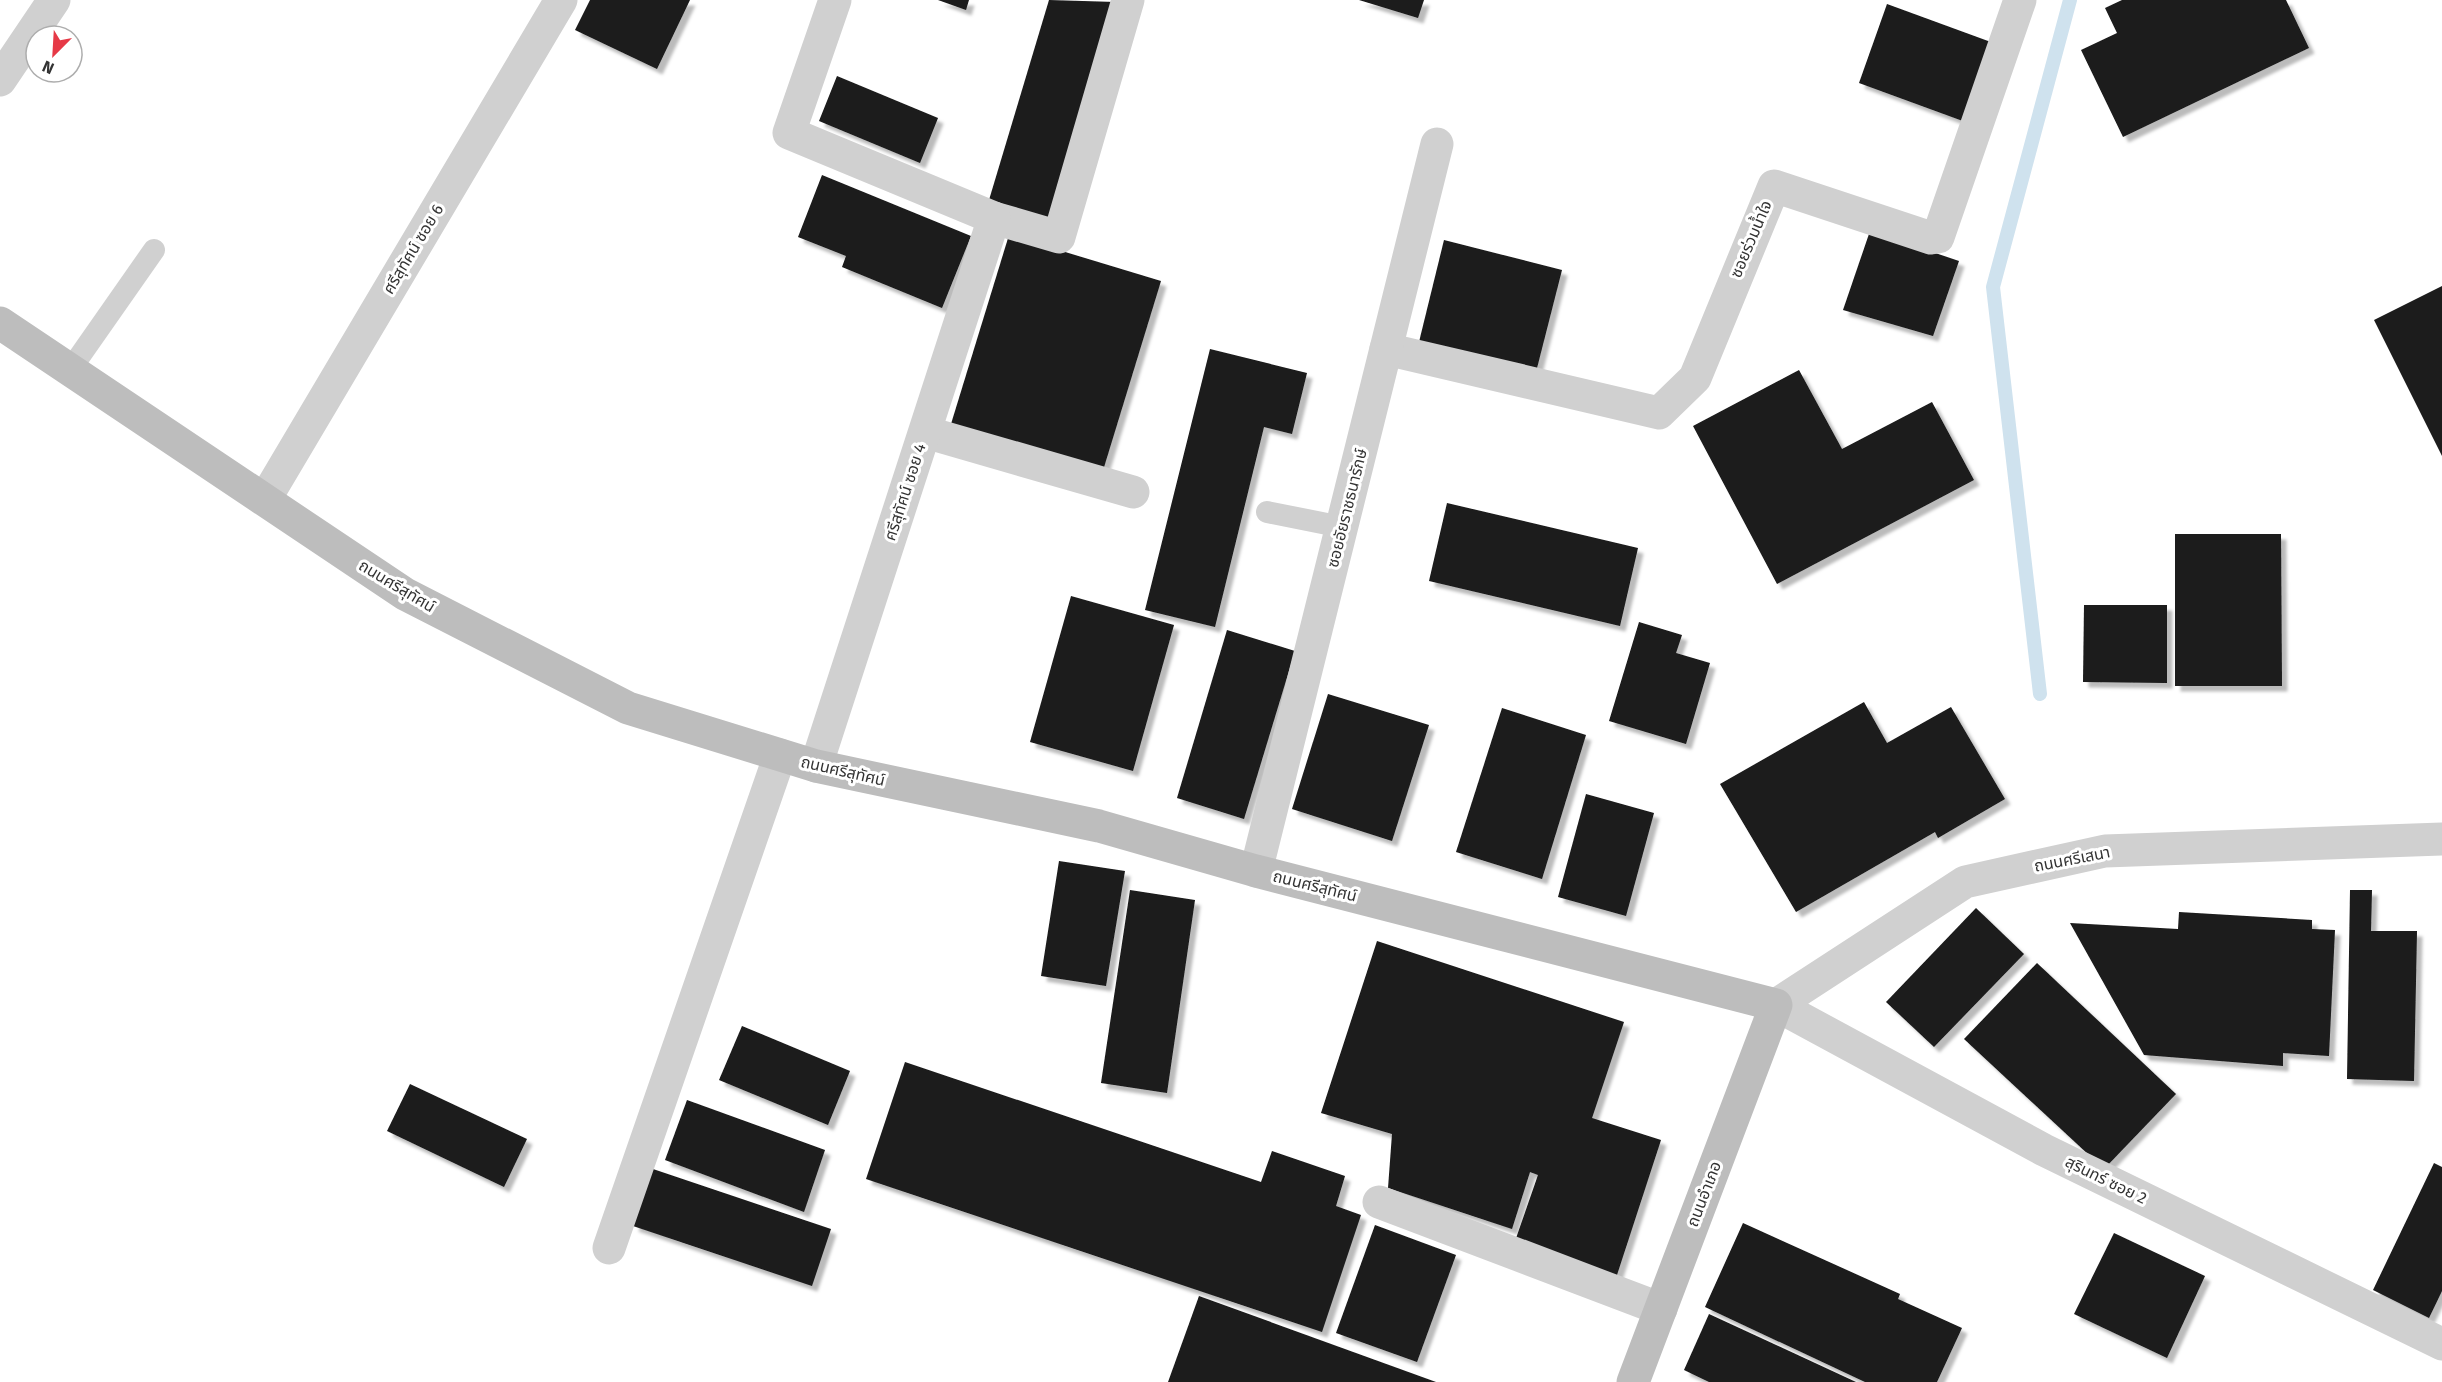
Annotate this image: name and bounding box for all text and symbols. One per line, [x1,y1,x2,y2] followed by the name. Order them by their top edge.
[24,24,84,84] north arrow
[39,56,57,78] text: N
[1724,197,1776,280] street label: ซอยร่วมน้ำใจ
[379,201,447,297] street label: ศรีสุทัศน์ ซอย 6
[880,440,930,543] street label: ศรีสุทัศน์ ซอย 4
[1323,446,1371,570] street label: ซอยอัยราชธนารักษ์
[355,556,439,616] street label: ถนนศรีสุทัศน์
[799,752,887,790] street label: ถนนศรีสุทัศน์
[2032,842,2112,876] street label: ถนนศรีเสนา
[1271,866,1359,906] street label: ถนนศรีสุทัศน์
[2062,1152,2150,1208] street label: สุรินทร์ ซอย 2
[1683,1159,1725,1229] street label: ถนนอำเภอ

